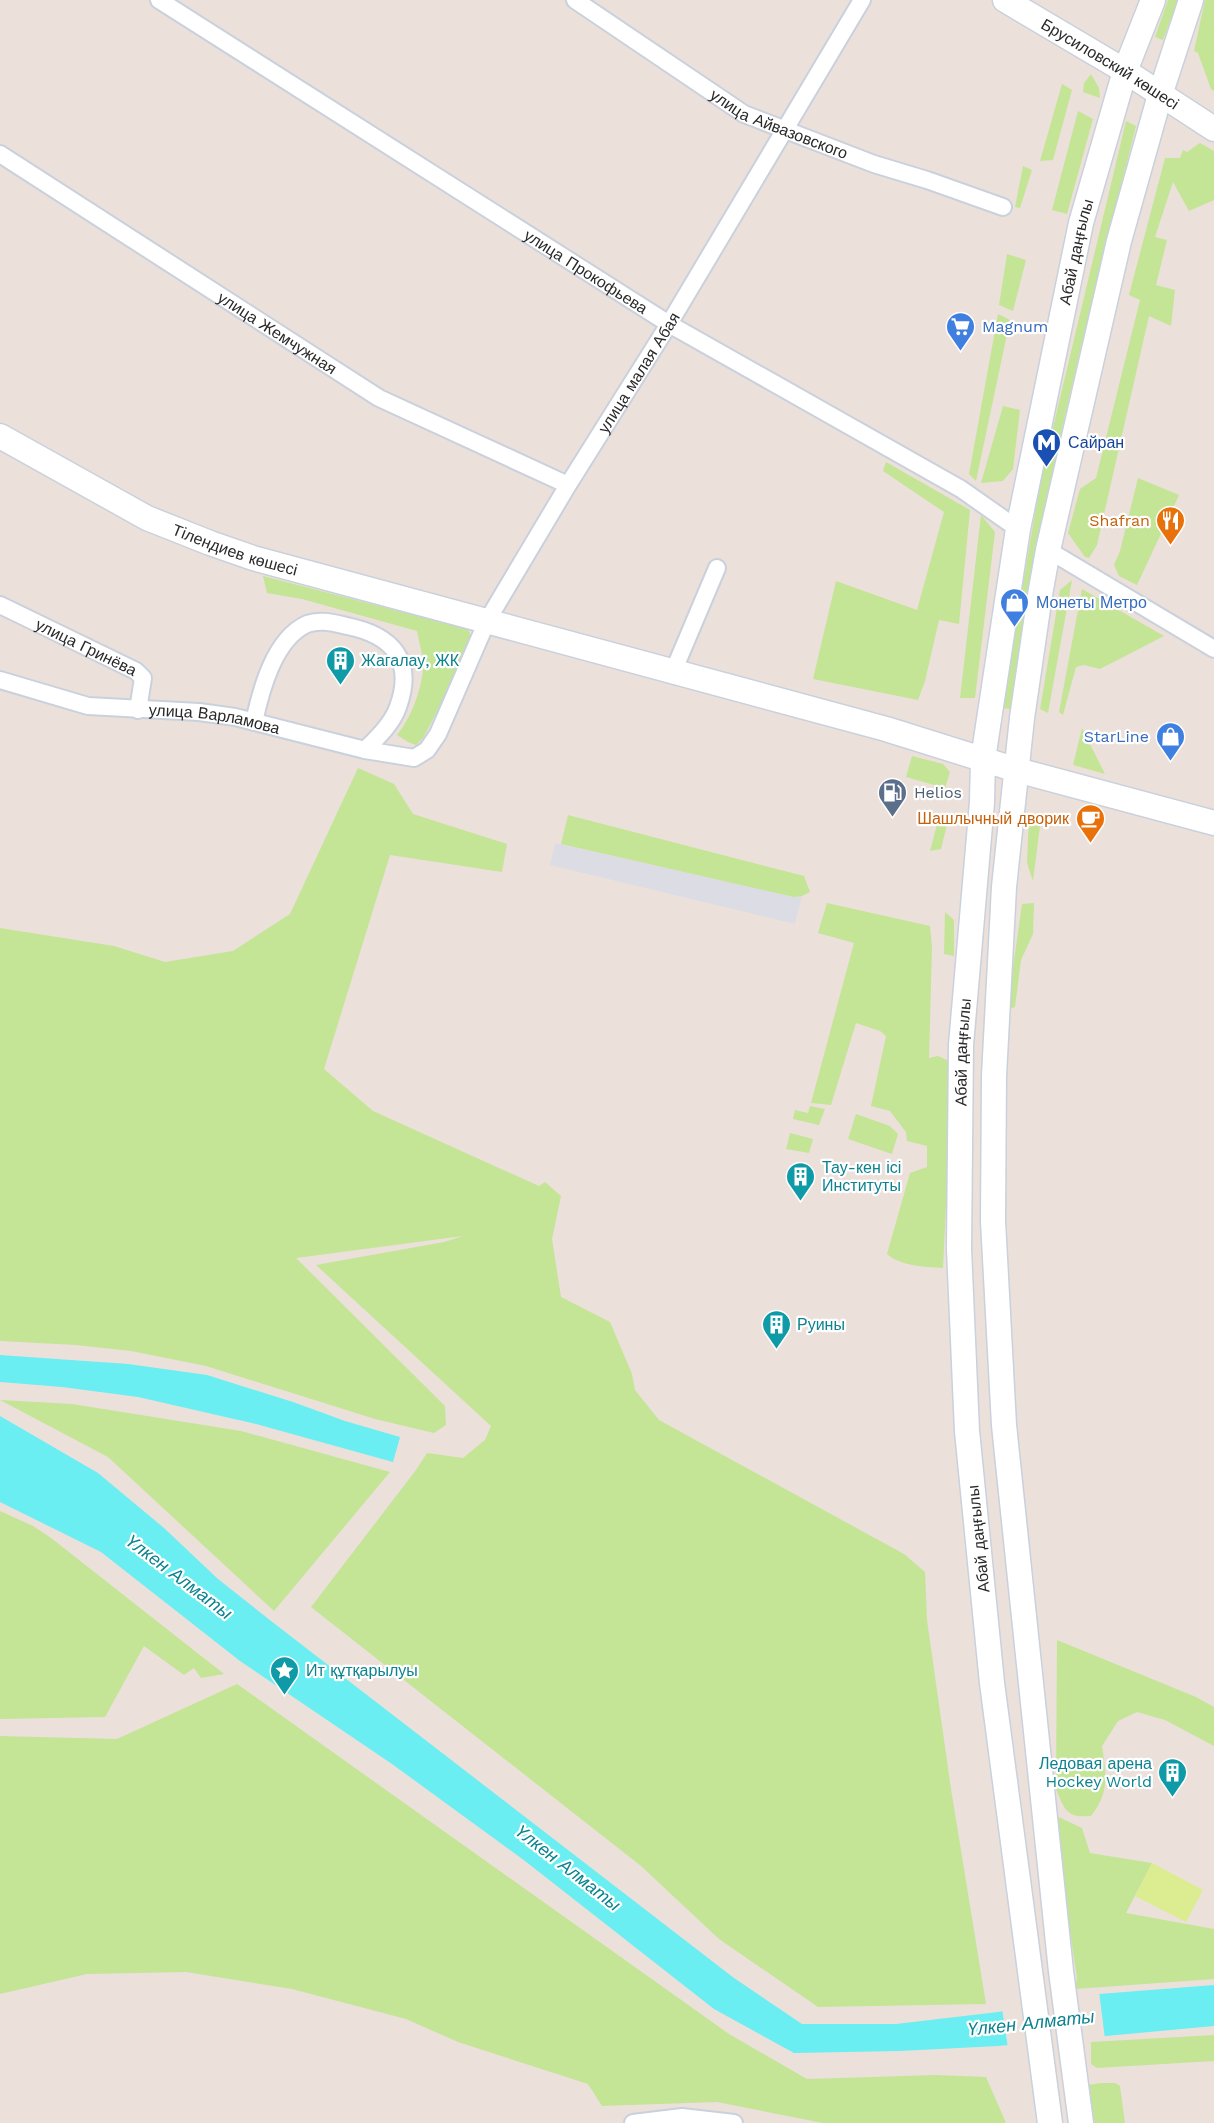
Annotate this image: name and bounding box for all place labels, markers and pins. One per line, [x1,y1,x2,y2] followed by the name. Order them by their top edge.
[945,310,977,352] supermarket icon: Magnum
[982,317,1048,336] place label: Magnum
[1031,426,1063,468] metro station icon: Сайран
[1068,433,1124,452] place label: Сайран
[1155,504,1187,546] restaurant icon: Shafran
[1089,511,1150,530] place label: Shafran
[999,586,1031,628] shop icon: Монеты Метро
[1036,593,1147,612] place label: Монеты Метро
[324,644,356,686] building icon: Жагалау, ЖК
[361,651,460,670] place label: Жагалау, ЖК
[1154,720,1186,762] shop icon: StarLine
[1084,727,1149,746] place label: StarLine
[877,776,909,818] fuel station icon: Helios
[914,783,962,802] place label: Helios
[1074,802,1106,844] cafe icon: Шашлычный дворик
[917,809,1070,828] place label: Шашлычный дворик
[822,1158,901,1195] place label: Тау-кен ісі Институты
[785,1160,817,1202] building icon: Тау-кен ісі Институты
[760,1308,792,1350] building icon: Руины
[797,1315,845,1334] place label: Руины
[269,1654,301,1696] place icon: Ит құтқарылуы
[306,1661,418,1680] place label: Ит құтқарылуы
[1039,1754,1152,1791] place label: Ледовая арена Hockey World
[1157,1756,1189,1798] building icon: Ледовая арена Hockey World

